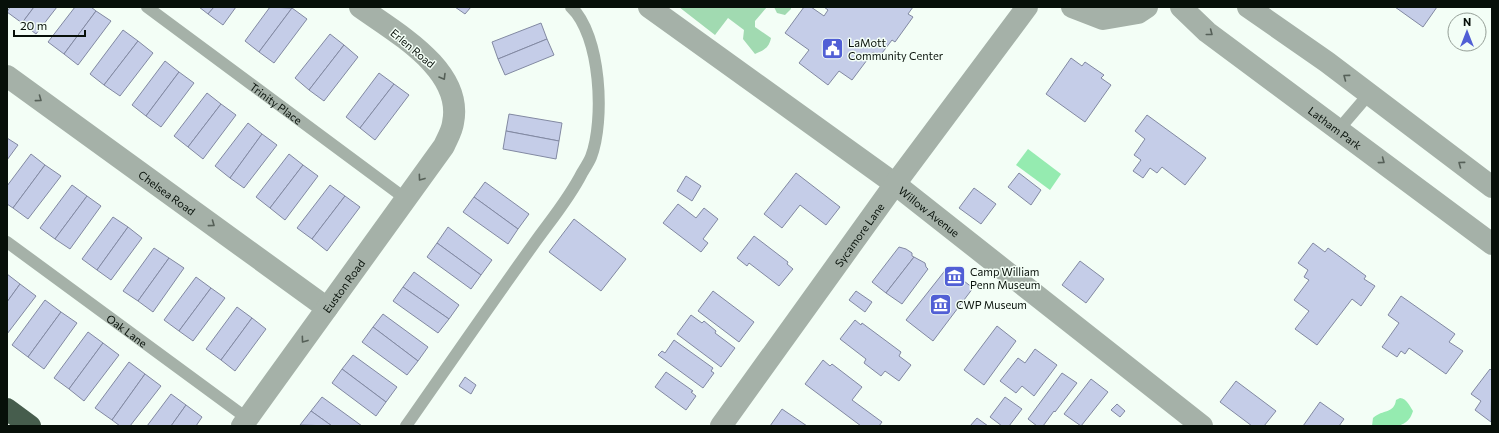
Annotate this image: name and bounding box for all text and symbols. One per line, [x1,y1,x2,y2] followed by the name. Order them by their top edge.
[14,12,85,38] scale bar
[1447,12,1487,52] north arrow
[1463,15,1471,28] text: N
[20,18,47,32] text: 20 m
[388,26,438,70] street label: Erlen Road
[1205,29,1213,36] one-way arrow
[820,35,846,61] public building icon: LaMott Community Center
[848,36,944,62] place label: LaMott Community Center
[438,73,445,80] one-way arrow
[1343,75,1350,82] one-way arrow
[248,79,305,127] street label: Trinity Place
[34,94,41,101] one-way arrow
[1306,103,1365,152] street label: Latham Park
[1377,156,1384,163] one-way arrow
[1458,161,1465,168] one-way arrow
[136,167,198,217] street label: Chelsea Road
[419,173,426,180] one-way arrow
[897,183,963,239] street label: Willow Avenue
[831,200,886,269] street label: Sycamore Lane
[207,220,214,227] one-way arrow
[320,256,367,315] street label: Euston Road
[941,264,967,290] museum icon: Camp William Penn Museum
[970,265,1040,291] place label: Camp William Penn Museum
[927,291,953,317] museum icon: CWP Museum
[956,298,1027,311] place label: CWP Museum
[104,311,150,349] street label: Oak Lane
[301,336,309,343] one-way arrow

